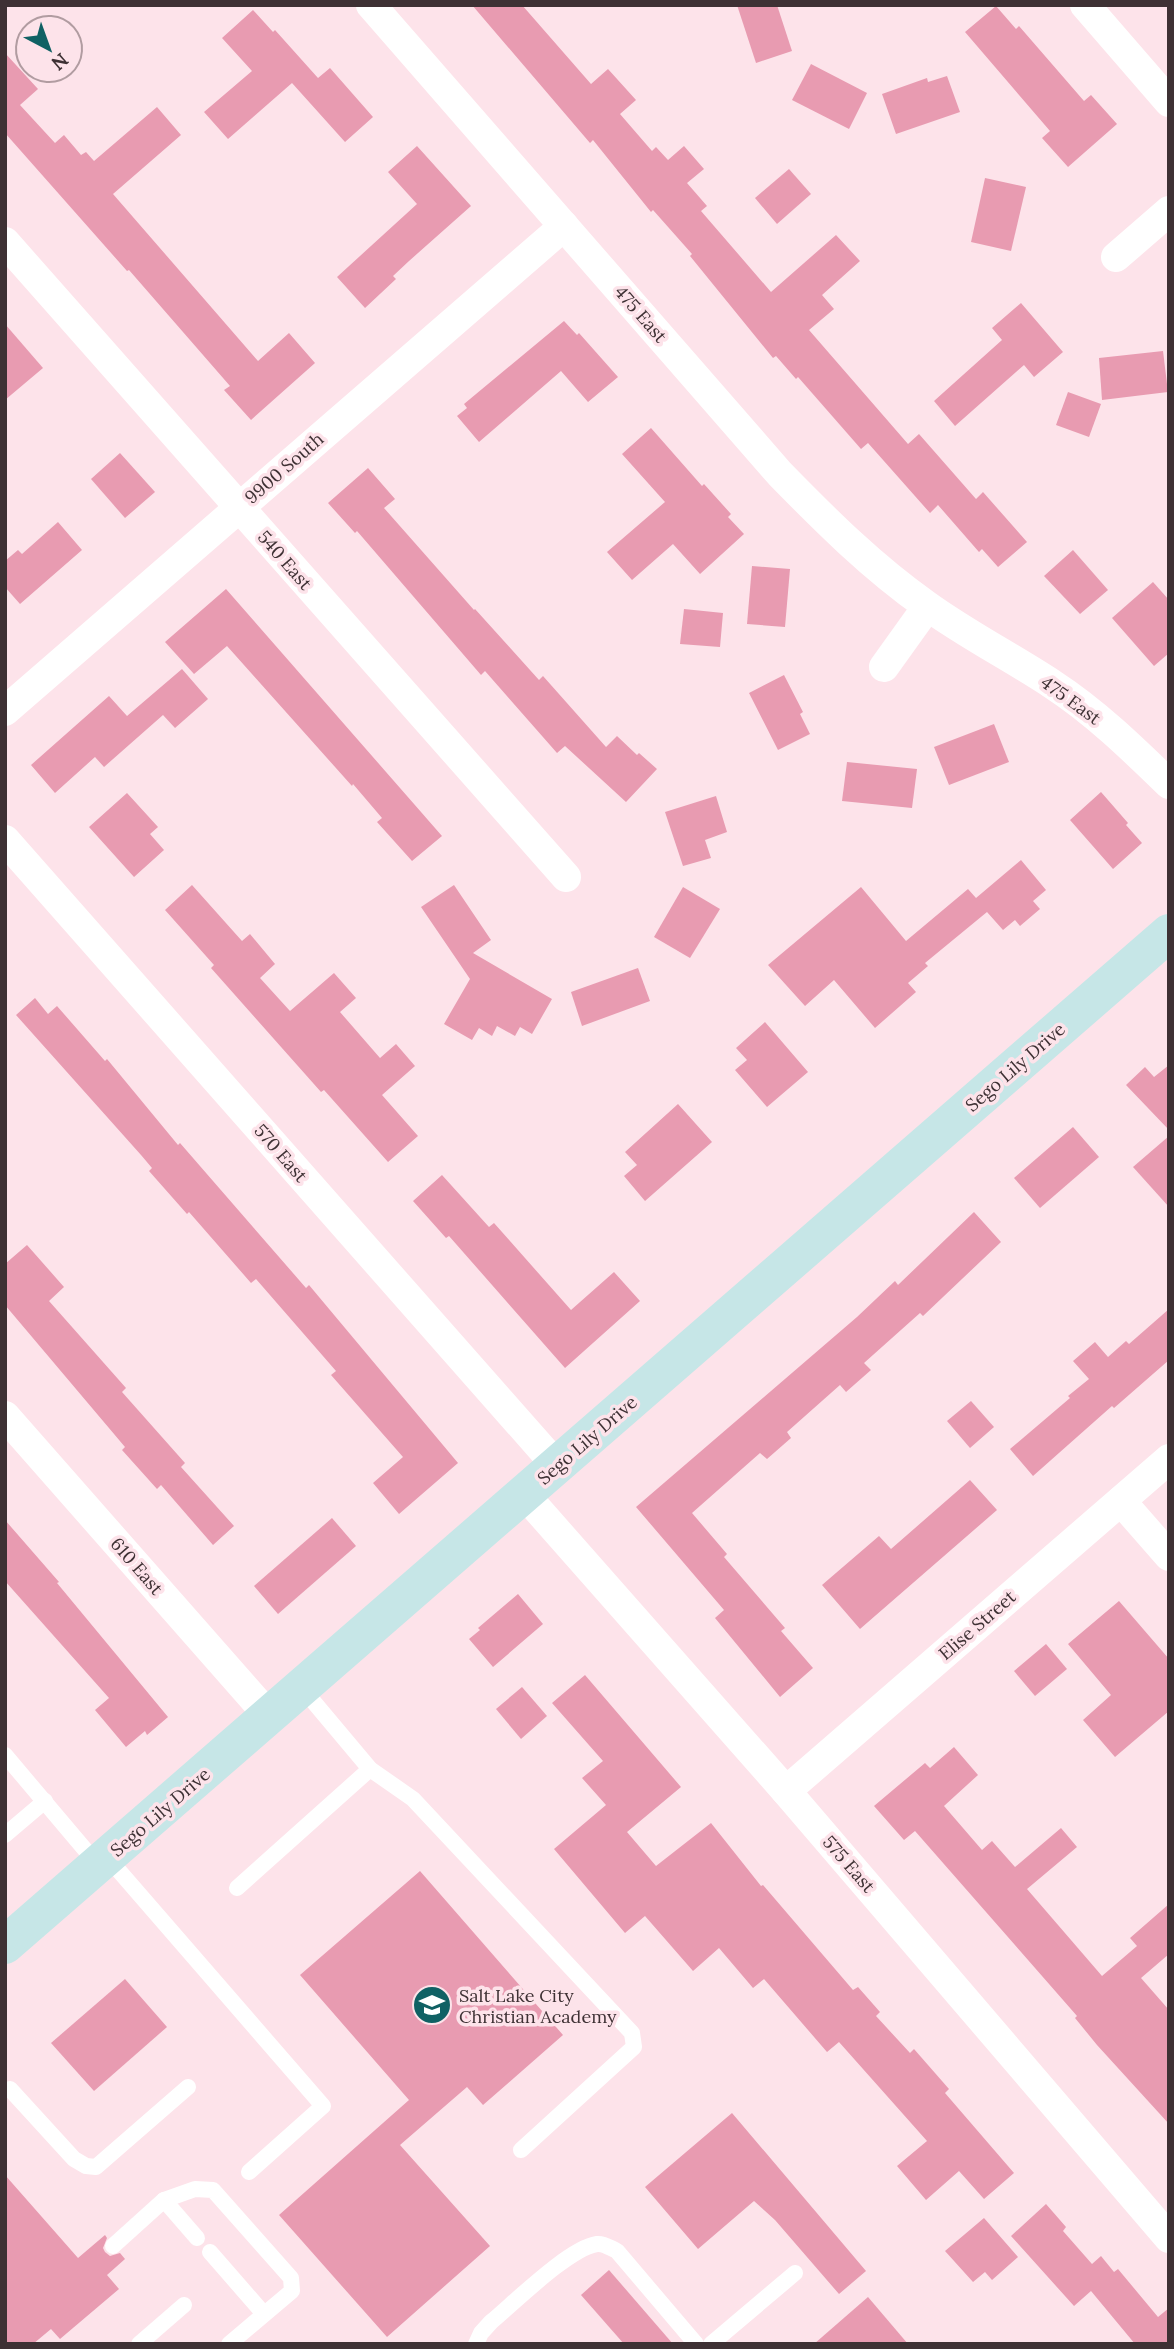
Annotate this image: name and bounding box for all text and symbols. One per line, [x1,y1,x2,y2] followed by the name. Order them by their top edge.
[14,14,84,84] north arrow
[47,48,74,76] text: N
[610,281,672,347] street label: 475 East
[240,427,328,509] street label: 9900 South
[253,526,317,594] street label: 540 East
[1037,671,1105,729] street label: 475 East
[960,1017,1070,1117] street label: Sego Lily Drive
[249,1119,313,1187] street label: 570 East
[532,1390,642,1490] street label: Sego Lily Drive
[106,1533,168,1599] street label: 610 East
[934,1585,1020,1665] street label: Elise Street
[105,1762,215,1862] street label: Sego Lily Drive
[818,1831,880,1897] street label: 575 East
[411,1984,453,2026] school or university icon: Salt Lake City Christian Academy
[459,1984,617,2028] place label: Salt Lake City Christian Academy

